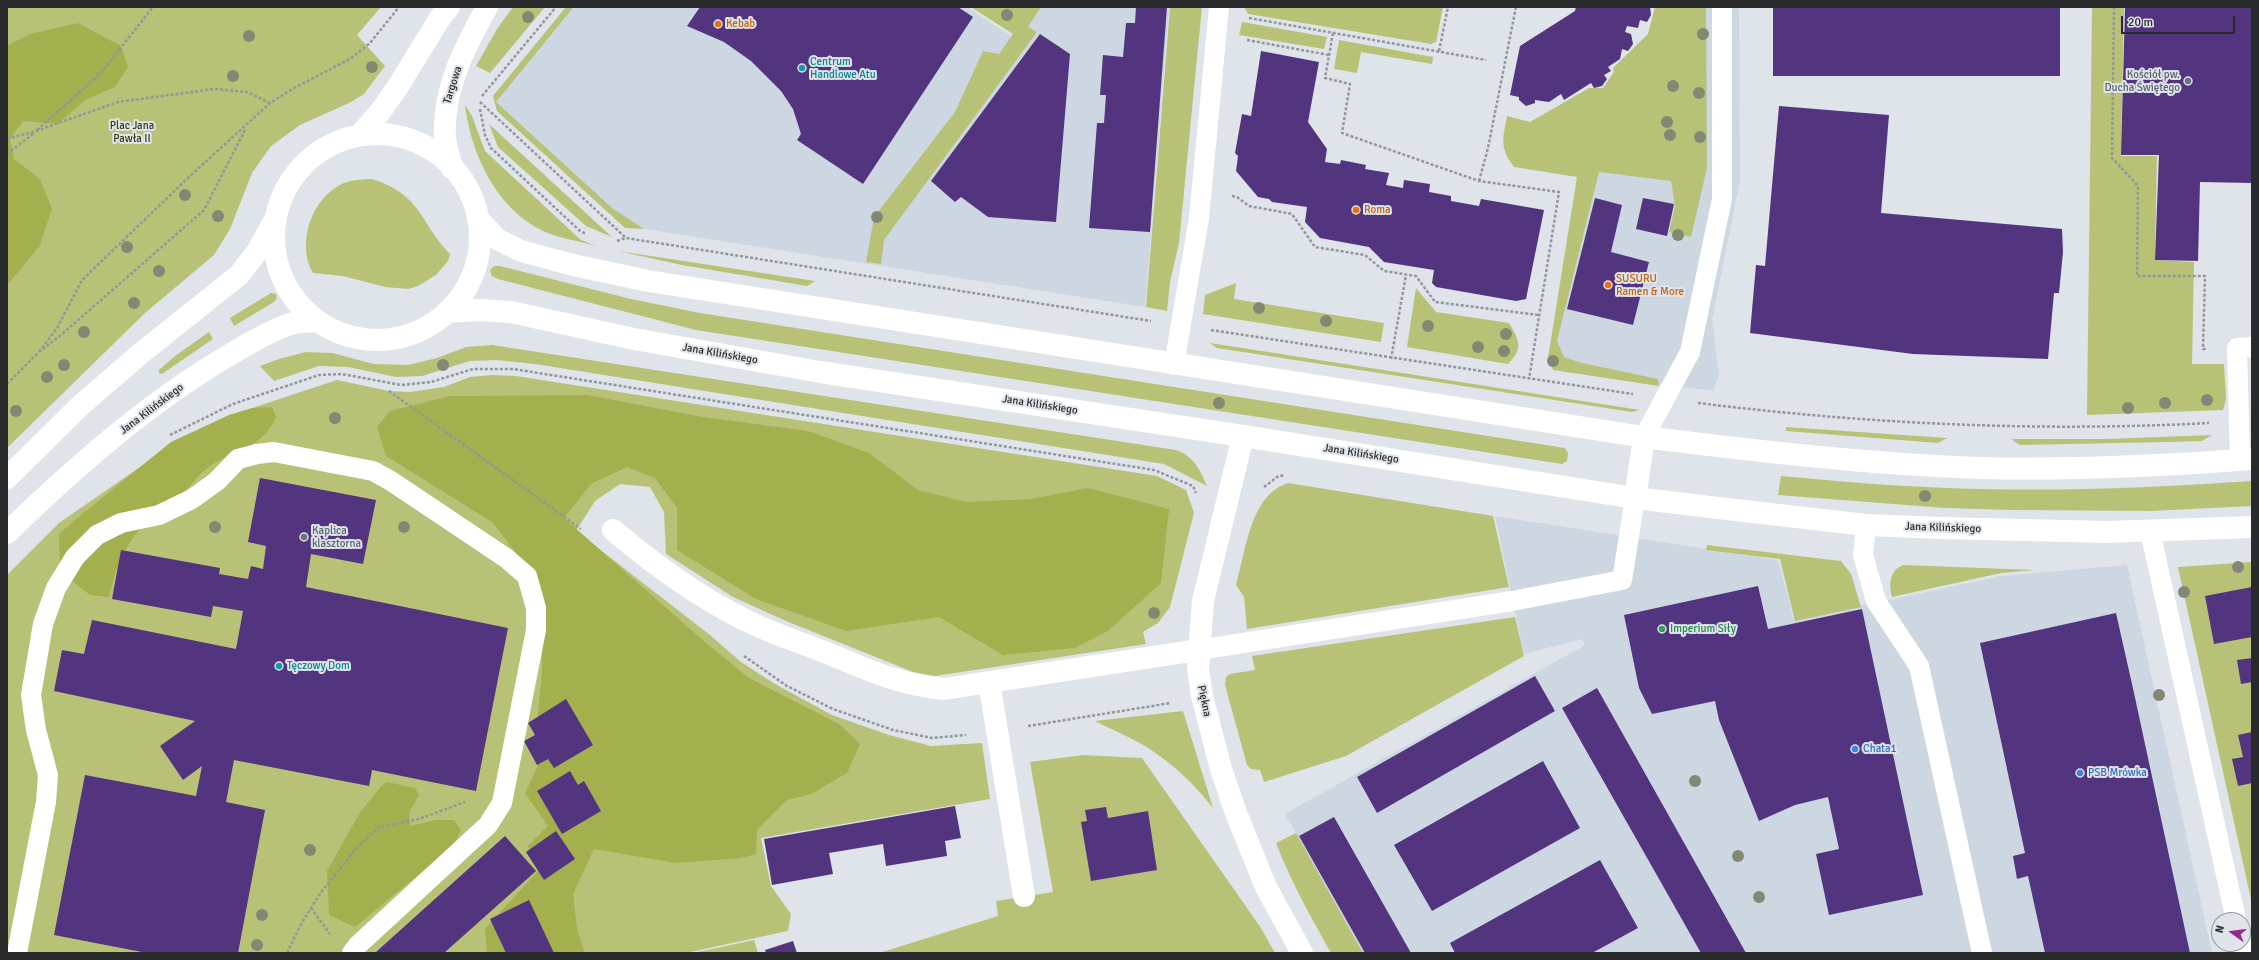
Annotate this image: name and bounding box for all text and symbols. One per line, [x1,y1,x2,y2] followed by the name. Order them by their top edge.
[2123,8,2237,34] scale bar
[2128,15,2153,30] text: 20 m
[726,17,755,31] place label: Kebab
[713,19,723,29] marker: Kebab
[810,55,876,81] place label: Centrum Handlowe Atu
[797,63,807,73] marker: Centrum Handlowe Atu
[441,64,465,106] street label: Targowa
[2104,68,2180,94] place label: Kościół pw. Ducha Świętego
[2183,76,2193,86] marker: Kościół pw. Ducha Świętego
[110,119,154,145] park label: Plac Jana Pawła II
[1364,203,1391,217] place label: Roma
[1351,205,1361,215] marker: Roma
[1616,272,1684,298] place label: SUSURU Ramen & More
[1603,280,1613,290] marker: SUSURU Ramen & More
[681,341,759,367] street label: Jana Kilińskiego
[118,381,186,437] street label: Jana Kilińskiego
[1001,393,1079,417] street label: Jana Kilińskiego
[1322,442,1400,466] street label: Jana Kilińskiego
[1905,520,1981,536] street label: Jana Kilińskiego
[312,524,361,550] place label: Kaplica klasztorna
[299,532,309,542] marker: Kaplica klasztorna
[1670,622,1736,636] place label: Imperium Siły
[1657,624,1667,634] marker: Imperium Siły
[287,659,350,673] place label: Tęczowy Dom
[274,661,284,671] marker: Tęczowy Dom
[1194,684,1214,718] street label: Piękna
[1863,742,1896,756] place label: Chata1
[1850,744,1860,754] marker: Chata1
[2088,766,2147,780] place label: PSB Mrówka
[2075,768,2085,778] marker: PSB Mrówka
[2211,912,2251,952] north arrow
[2213,924,2227,935] text: N

